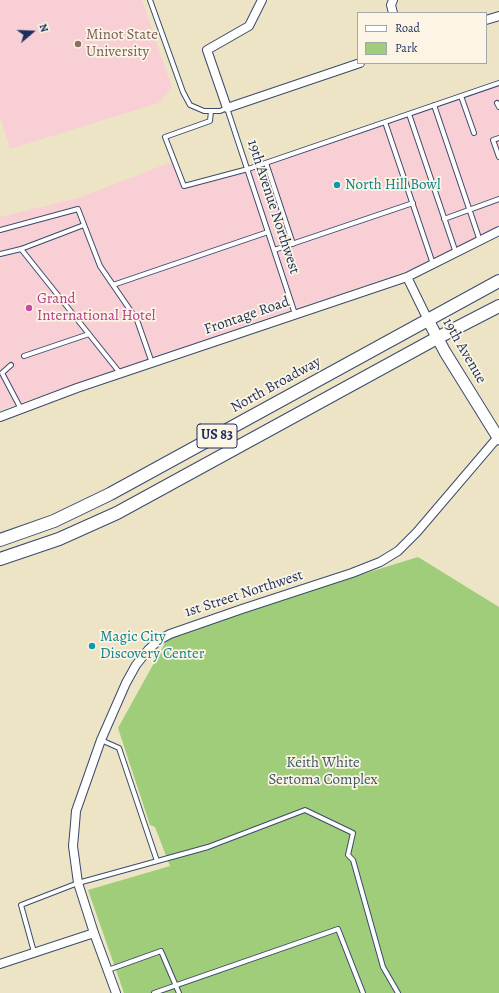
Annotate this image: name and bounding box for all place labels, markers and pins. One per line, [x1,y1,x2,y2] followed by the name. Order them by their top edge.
[86,26,158,61] place label: Minot State University
[73,39,83,49] marker: Minot State University
[345,176,441,194] place label: North Hill Bowl
[332,180,342,190] marker: North Hill Bowl
[37,290,155,325] place label: Grand International Hotel
[24,303,34,313] marker: Grand International Hotel
[100,628,204,663] place label: Magic City Discovery Center
[87,641,97,651] marker: Magic City Discovery Center

